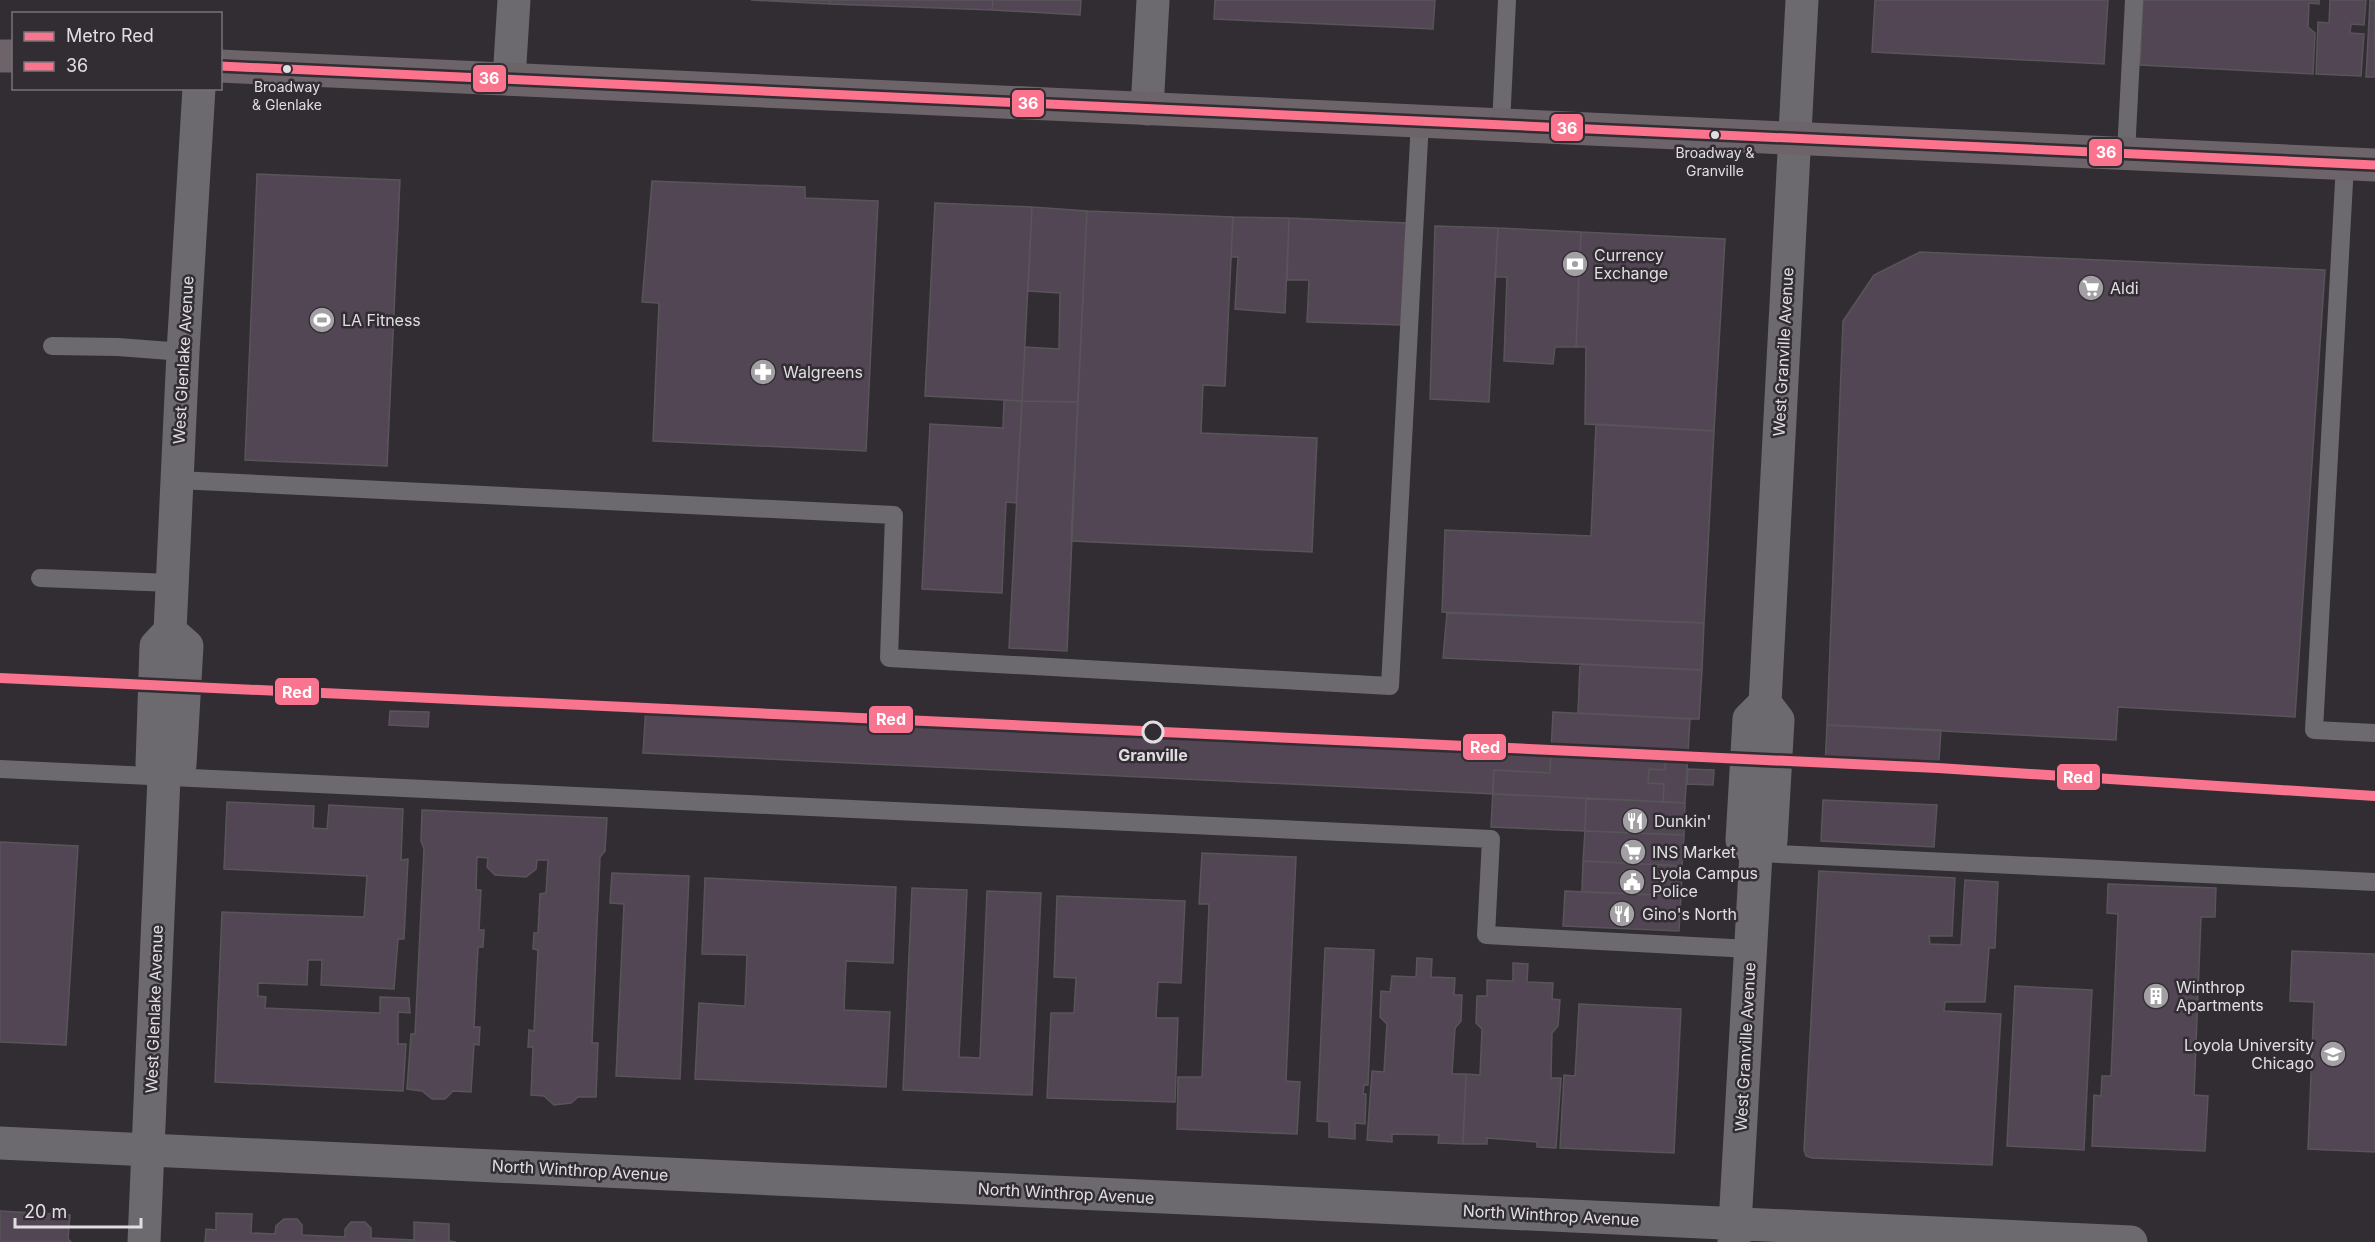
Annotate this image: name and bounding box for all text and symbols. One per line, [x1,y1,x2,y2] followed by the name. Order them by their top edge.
[12,12,222,90] legend
[66,25,154,46] text: Metro Red
[66,55,88,76] text: 36
[281,63,293,75] marker: Broadway & Glenlake
[472,64,507,93] line badge: 36
[479,68,499,88] text: 36
[252,78,322,113] place label: Broadway & Glenlake
[1011,89,1045,118] line badge: 36
[1018,93,1038,113] text: 36
[1550,113,1584,142] line badge: 36
[1557,118,1577,138] text: 36
[1709,129,1721,141] marker: Broadway & Granville
[2088,138,2123,167] line badge: 36
[2096,142,2116,162] text: 36
[1675,144,1755,179] place label: Broadway & Granville
[1594,245,1668,283] place label: Currency Exchange
[1560,249,1590,279] bank icon: Currency Exchange
[1769,267,1797,437] street label: West Granville Avenue
[2076,273,2106,303] supermarket icon: Aldi
[169,275,197,445] street label: West Glenlake Avenue
[2110,278,2139,298] place label: Aldi
[307,305,337,335] sports icon: LA Fitness
[342,310,421,330] place label: LA Fitness
[748,357,778,387] pharmacy icon: Walgreens
[783,362,863,382] place label: Walgreens
[274,677,320,706] line badge: Red
[282,682,312,702] text: Red
[868,705,914,734] line badge: Red
[876,709,906,729] text: Red
[1142,721,1164,743] marker: Granville
[1462,733,1507,761] line badge: Red
[1470,737,1500,757] text: Red
[1118,745,1188,765] place label: Granville
[2056,763,2101,791] line badge: Red
[2063,767,2093,787] text: Red
[1620,806,1650,836] restaurant icon: Dunkin'
[1654,811,1711,831] place label: Dunkin'
[1618,837,1648,867] supermarket icon: INS Market
[1652,842,1736,862] place label: INS Market
[1652,863,1758,901] place label: Lyola Campus Police
[1617,867,1647,897] public building icon: Lyola Campus Police
[1607,899,1637,929] restaurant icon: Gino's North
[1642,904,1737,924] place label: Gino's North
[141,925,167,1093] street label: West Glenlake Avenue
[1731,962,1759,1132] street label: West Granville Avenue
[2176,977,2264,1015] place label: Winthrop Apartments
[2141,981,2171,1011] building icon: Winthrop Apartments
[2184,1035,2314,1073] place label: Loyola University Chicago
[2318,1039,2348,1069] school or university icon: Loyola University Chicago
[491,1155,669,1185] street label: North Winthrop Avenue
[977,1178,1155,1208] street label: North Winthrop Avenue
[15,1191,141,1229] scale bar
[1462,1200,1640,1230] street label: North Winthrop Avenue
[24,1201,67,1222] text: 20 m

